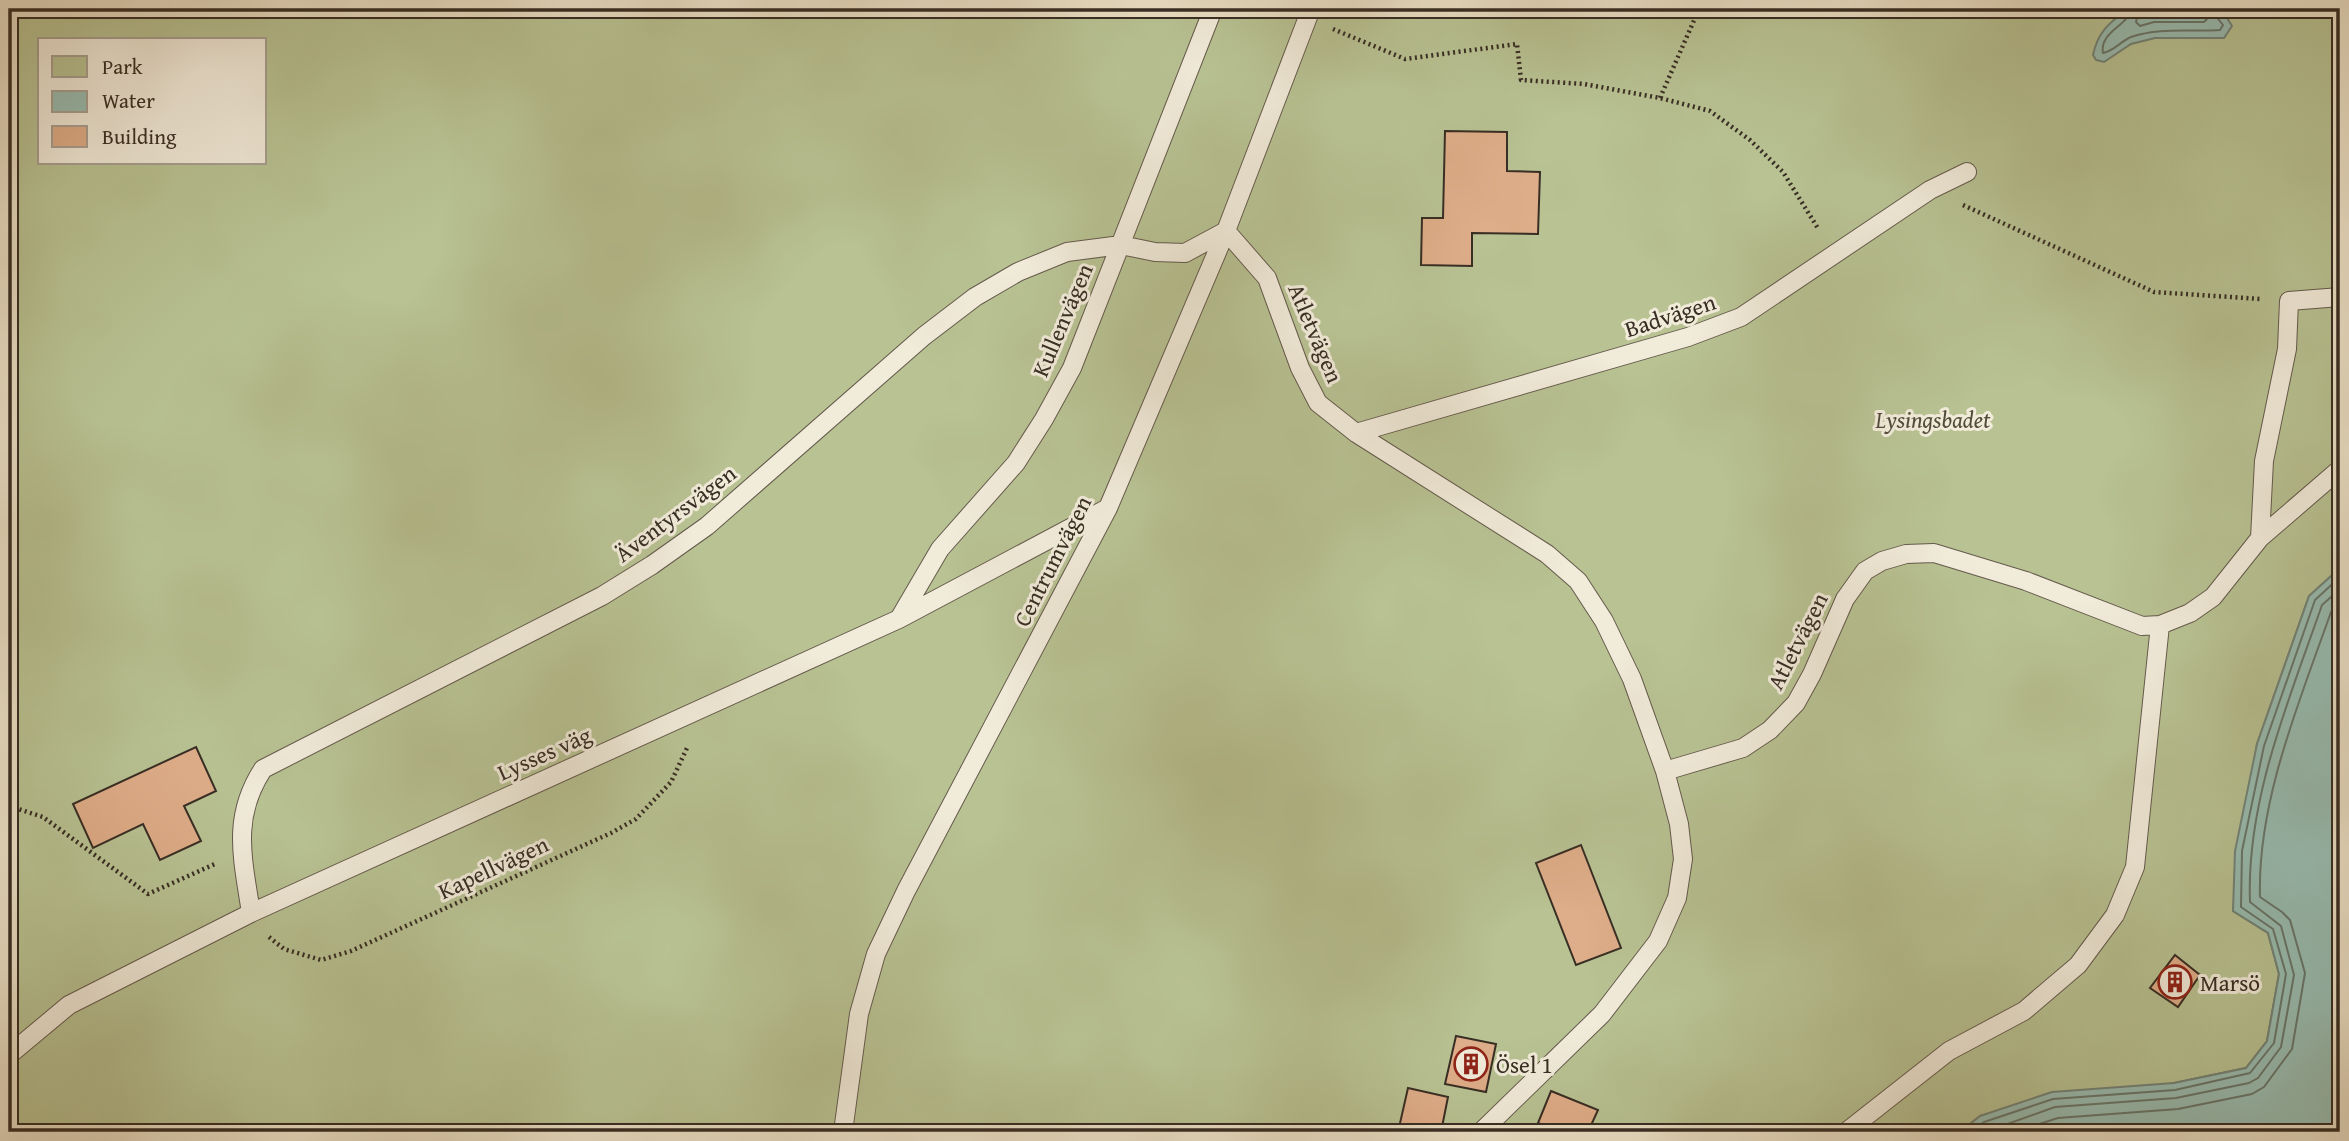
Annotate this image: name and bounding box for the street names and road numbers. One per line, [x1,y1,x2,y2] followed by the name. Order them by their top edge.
[1023,258,1101,382] street label: Kullenvägen
[1280,278,1352,388] street label: Atletvägen
[1620,285,1720,345] street label: Badvägen
[607,456,743,570] street label: Äventyrsvägen
[1005,490,1099,632] street label: Centrumvägen
[1758,587,1836,695] street label: Atletvägen
[492,717,597,788] street label: Lysses väg
[433,827,554,907] street label: Kapellvägen

